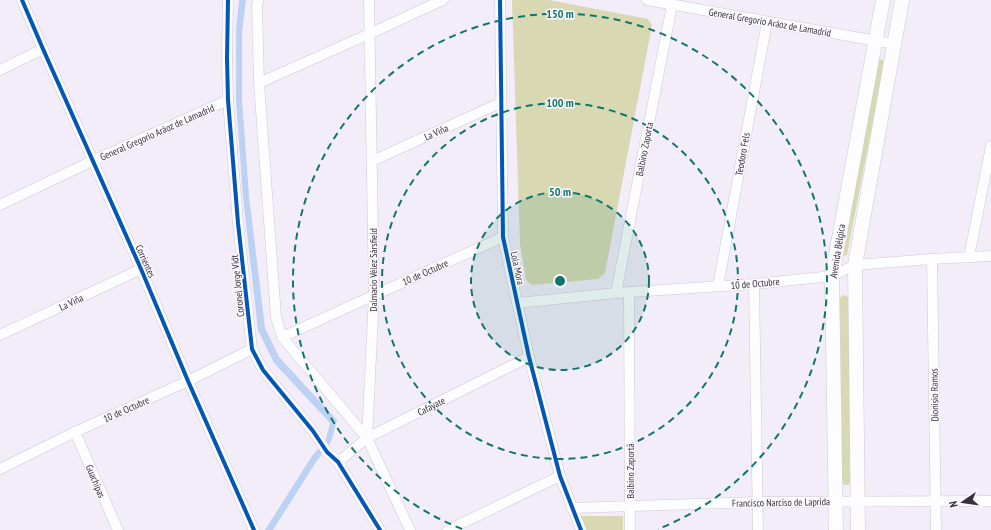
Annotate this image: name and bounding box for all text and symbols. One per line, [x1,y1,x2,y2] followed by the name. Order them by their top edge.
[708,5,832,40] street label: General Gregorio Aráoz de Lamadrid
[546,6,574,21] text: 150 m
[546,95,574,110] text: 100 m
[98,101,216,164] street label: General Gregorio Aráoz de Lamadrid
[422,121,450,143] street label: La Viña
[633,121,656,177] street label: Balbino Zaporta
[732,131,753,177] street label: Teodoro Fels
[549,184,571,199] text: 50 m
[827,223,848,279] street label: Avenida Bélgica
[367,228,380,312] street label: Dalmacio Vélez Sársfield
[132,243,159,280] street label: Corrientes
[508,250,527,286] street label: Lola Mora
[228,254,247,318] street label: Coronel Jorge Vidt
[400,257,450,288] street label: 10 de Octubre
[553,274,567,288] centre of rings
[730,275,780,292] street label: 10 de Octubre
[57,291,85,314] street label: La Viña
[928,368,941,422] street label: Dionisio Ramos
[101,394,151,425] street label: 10 de Octubre
[415,394,447,419] street label: Cafayate
[624,444,637,498] street label: Balbino Zaporta
[83,462,109,500] street label: Guachipas
[943,482,983,522] north arrow
[732,495,830,510] street label: Francisco Narciso de Laprida
[946,500,961,509] text: N

